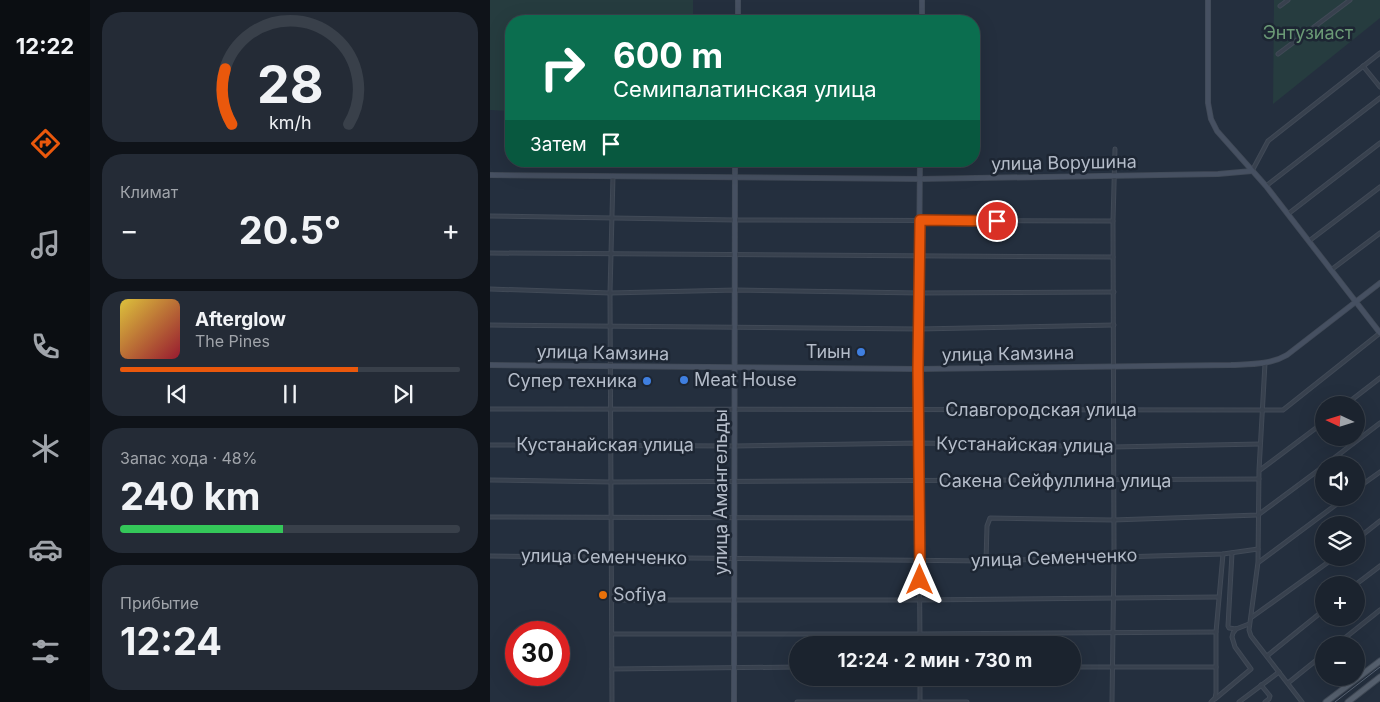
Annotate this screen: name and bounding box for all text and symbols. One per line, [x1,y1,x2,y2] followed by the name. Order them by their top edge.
[1263,22,1354,43] park label: Энтузиаст
[16,33,74,59] text: 12:22
[613,34,723,76] text: 600 m
[530,35,595,100] icon: right
[257,53,323,116] text: 28
[613,76,877,102] text: Семипалатинская улица
[269,112,311,133] text: km/h
[28,126,63,161] icon: directions
[597,130,625,158] icon: arrive
[530,133,587,156] text: Затем
[991,151,1137,174] street label: улица Ворушина
[120,182,178,202] text: Климат
[976,200,1018,242] pin
[239,207,341,253] text: 20.5°
[983,207,1011,235] icon: arrive
[120,213,139,247] text: −
[441,213,460,247] text: +
[28,227,63,262] icon: music
[195,308,286,331] text: Afterglow
[28,329,63,364] icon: phone
[195,331,270,351] text: The Pines
[537,341,669,364] street label: улица Камзина
[806,341,851,362] place label: Тиын
[942,342,1074,365] street label: улица Камзина
[855,346,867,358] marker: Тиын
[694,369,797,390] place label: Meat House
[507,370,637,391] place label: Супер техника
[678,374,690,386] marker: Meat House
[641,375,653,387] marker: Супер техника
[163,380,191,408] icon: previous
[276,380,304,408] icon: pause
[389,380,417,408] icon: next
[1315,396,1365,446] north arrow
[1315,396,1365,686] map controls
[945,399,1137,420] street label: Славгородская улица
[710,409,731,575] street label: улица Амангельды
[28,431,63,466] icon: climate
[936,432,1114,457] street label: Кустанайская улица
[516,434,694,455] street label: Кустанайская улица
[120,448,257,468] text: Запас хода · 48%
[1315,456,1365,506] button: sound
[939,470,1171,491] street label: Сакена Сейфуллина улица
[120,473,260,519] text: 240 km
[1315,516,1365,566] button: layers
[28,532,63,567] icon: car
[970,544,1138,571] street label: улица Семенченко
[521,545,687,568] street label: улица Семенченко
[893,553,945,605] position arrow
[1315,576,1365,626] button: +
[613,584,667,605] place label: Sofiya
[597,589,609,601] marker: Sofiya
[120,593,199,613] text: Прибытие
[120,618,222,664] text: 12:24
[505,621,570,686] speed limit sign: 30
[28,634,63,669] icon: filters
[1315,636,1365,686] button: −
[838,649,1032,672] text: 12:24 · 2 мин · 730 m

